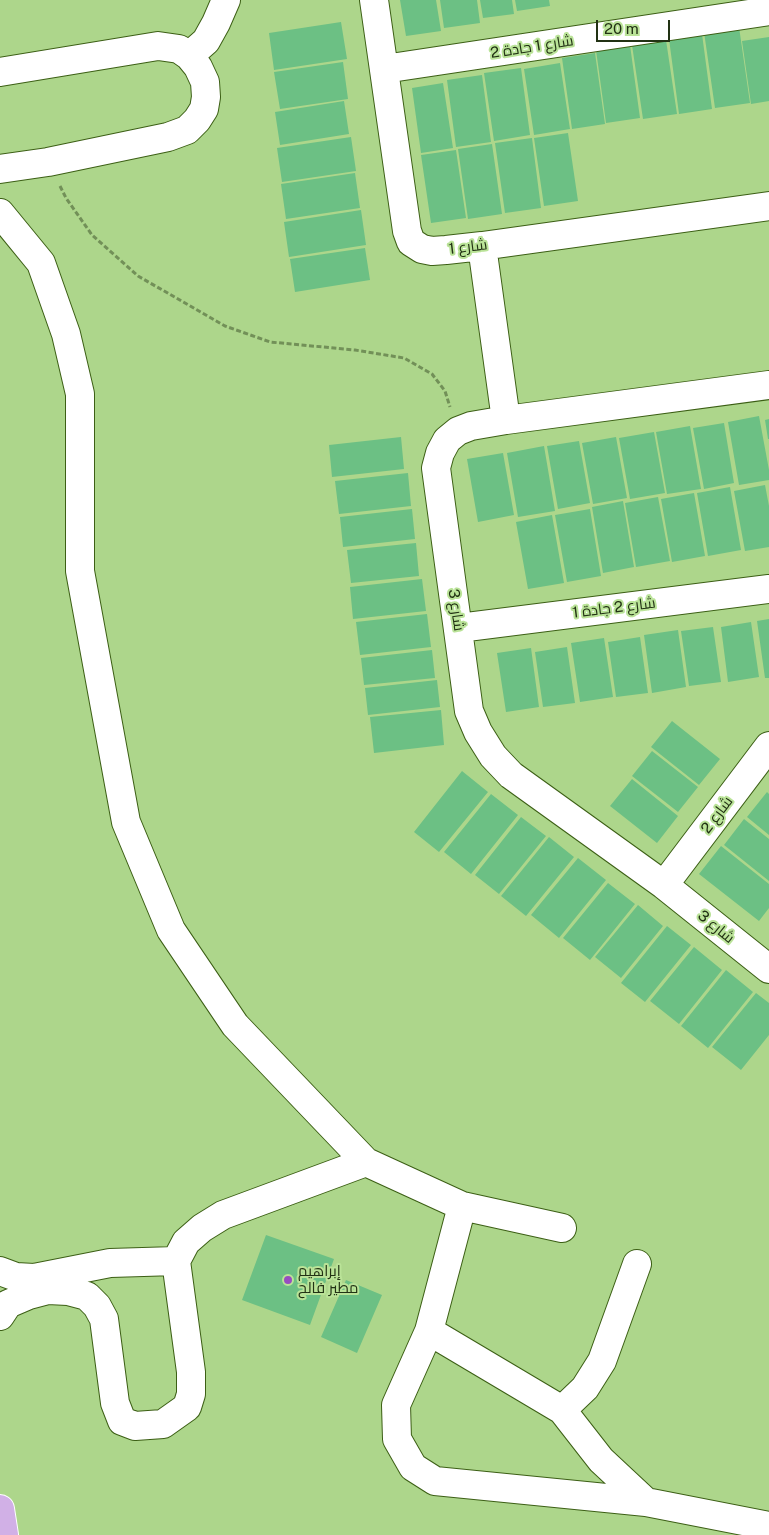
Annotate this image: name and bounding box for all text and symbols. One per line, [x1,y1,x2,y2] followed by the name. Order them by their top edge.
[599,10,673,42] scale bar
[604,20,639,37] text: 20 m
[489,32,575,62] street label: شارع 1 جادة 2
[448,236,488,258] street label: شارع 1
[444,588,468,632] street label: شارع 3
[571,594,657,622] street label: شارع 2 جادة 1
[697,793,737,837] street label: شارع 2
[694,907,738,947] street label: شارع 3
[298,1262,358,1297] place label: إبراهيم مطير فالح
[282,1274,294,1286] marker: إبراهيم مطير فالح

